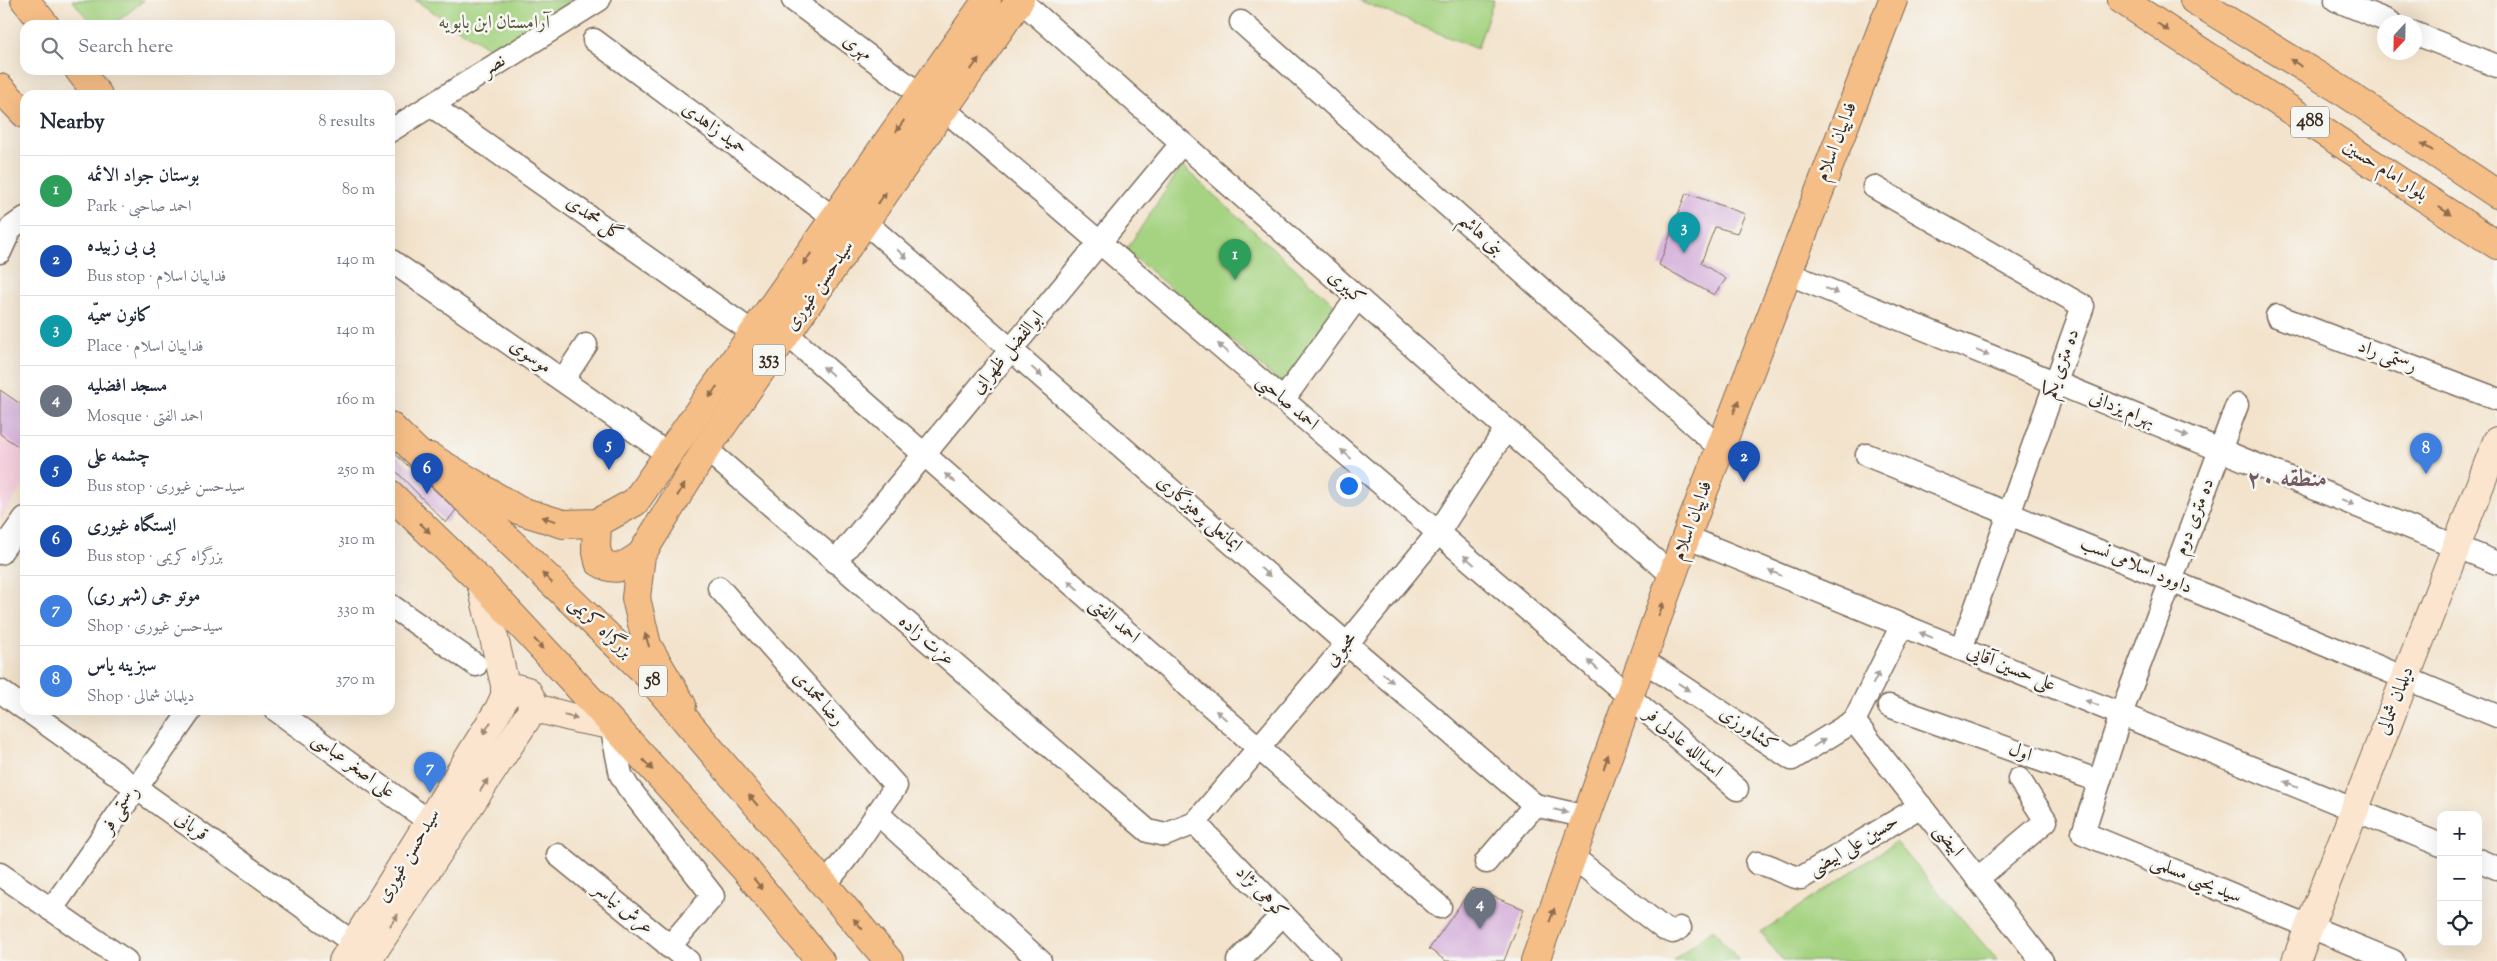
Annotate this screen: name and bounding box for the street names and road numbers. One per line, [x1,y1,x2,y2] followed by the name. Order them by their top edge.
[836,28,878,68] street label: مهری
[475,48,511,85] street label: نصر
[676,96,752,162] street label: حمید زاهدی
[1809,98,1865,186] street label: فداییان اسلام
[2291,106,2329,138] road number: 488
[2337,133,2433,209] street label: بلوار امام حسین
[560,190,628,248] street label: گل محمدی
[1449,207,1510,266] street label: بنی هاشم
[779,235,861,337] street label: سیدحسن غیوری
[1321,264,1371,312] street label: کبیری
[965,305,1051,401] street label: ابوالفضل ظهرابی
[2037,325,2089,403] street label: ده متری یکم
[503,333,557,381] street label: موسوی
[2354,333,2420,381] street label: رستمی راد
[753,344,785,376] road number: 353
[1250,368,1324,438] street label: احمد صاحبی
[2085,385,2159,436] street label: بهرام یزدانی
[1150,469,1248,559] street label: ایمانعلی پرهیزگاری
[2168,474,2223,560] street label: ده متری دوم
[1666,477,1721,565] street label: فداییان اسلام
[2076,530,2196,602] street label: داوود اسلامی نسب
[562,590,639,666] street label: بزرگراه کریمی
[1083,591,1145,651] street label: احمد الفتی
[892,609,960,673] street label: عزت زاده
[1318,626,1364,673] street label: محبوبی
[1962,639,2060,699] street label: علی حسین آقایی
[2371,663,2421,739] street label: دیلمان شمالی
[786,665,850,733] street label: رضا محمدی
[639,666,667,696] road number: 58
[1636,700,1728,785] street label: اسدالله عادلی فر
[1714,701,1782,759] street label: کشاورزی
[306,726,400,806] street label: علی اصغر عباسی
[2004,736,2036,770] street label: اول
[94,781,147,841] street label: رستمی فر
[370,804,448,908] street label: سیدحسن غیوری
[169,806,213,848] street label: قربانی
[1804,808,1904,884] street label: حسین علی ابیضی
[1926,819,1970,863] street label: ابیضی
[2146,849,2246,912] street label: سید یحیی مسلمی
[1228,860,1294,926] street label: کوهی نژاد
[585,875,659,942] street label: عرش نیاسر

